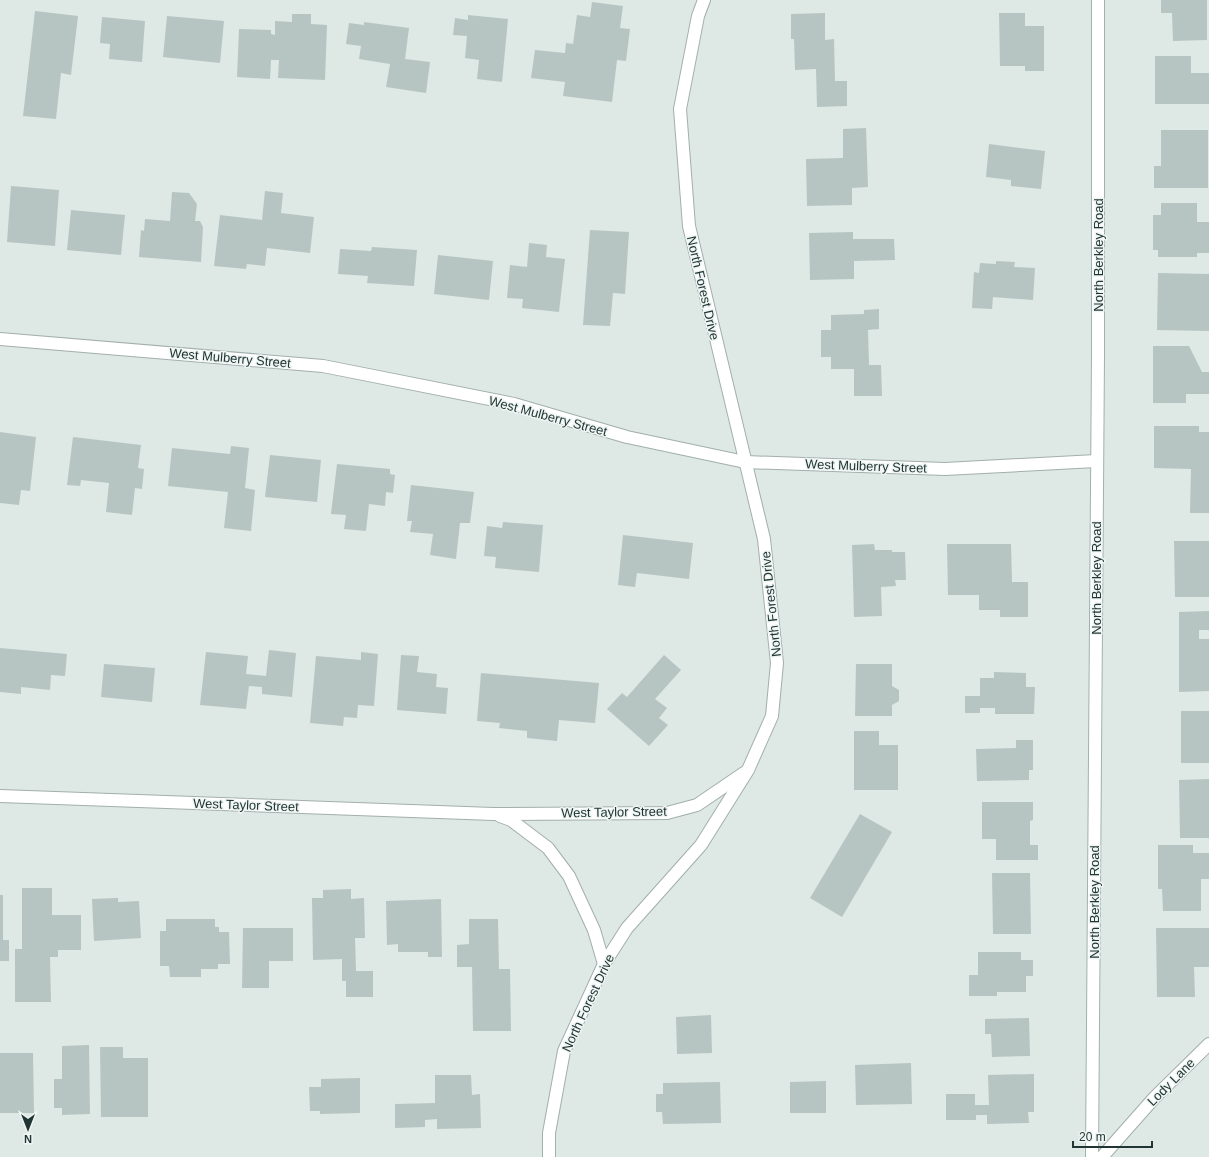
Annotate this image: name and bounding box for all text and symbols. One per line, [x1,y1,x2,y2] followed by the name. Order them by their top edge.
[1091,198,1106,312] street label: North Berkley Road
[684,235,722,341] street label: North Forest Drive
[169,345,292,371] street label: West Mulberry Street
[487,393,609,439] street label: West Mulberry Street
[805,456,928,476] street label: West Mulberry Street
[1089,521,1104,635] street label: North Berkley Road
[758,550,784,658] street label: North Forest Drive
[193,796,299,814] street label: West Taylor Street
[561,804,667,820] street label: West Taylor Street
[1087,845,1102,959] street label: North Berkley Road
[559,952,617,1054] street label: North Forest Drive
[1144,1055,1198,1109] street label: Lody Lane
[8,1109,48,1149] north arrow
[1073,1123,1152,1149] scale bar
[1079,1130,1106,1144] text: 20 m
[24,1133,32,1145] text: N

